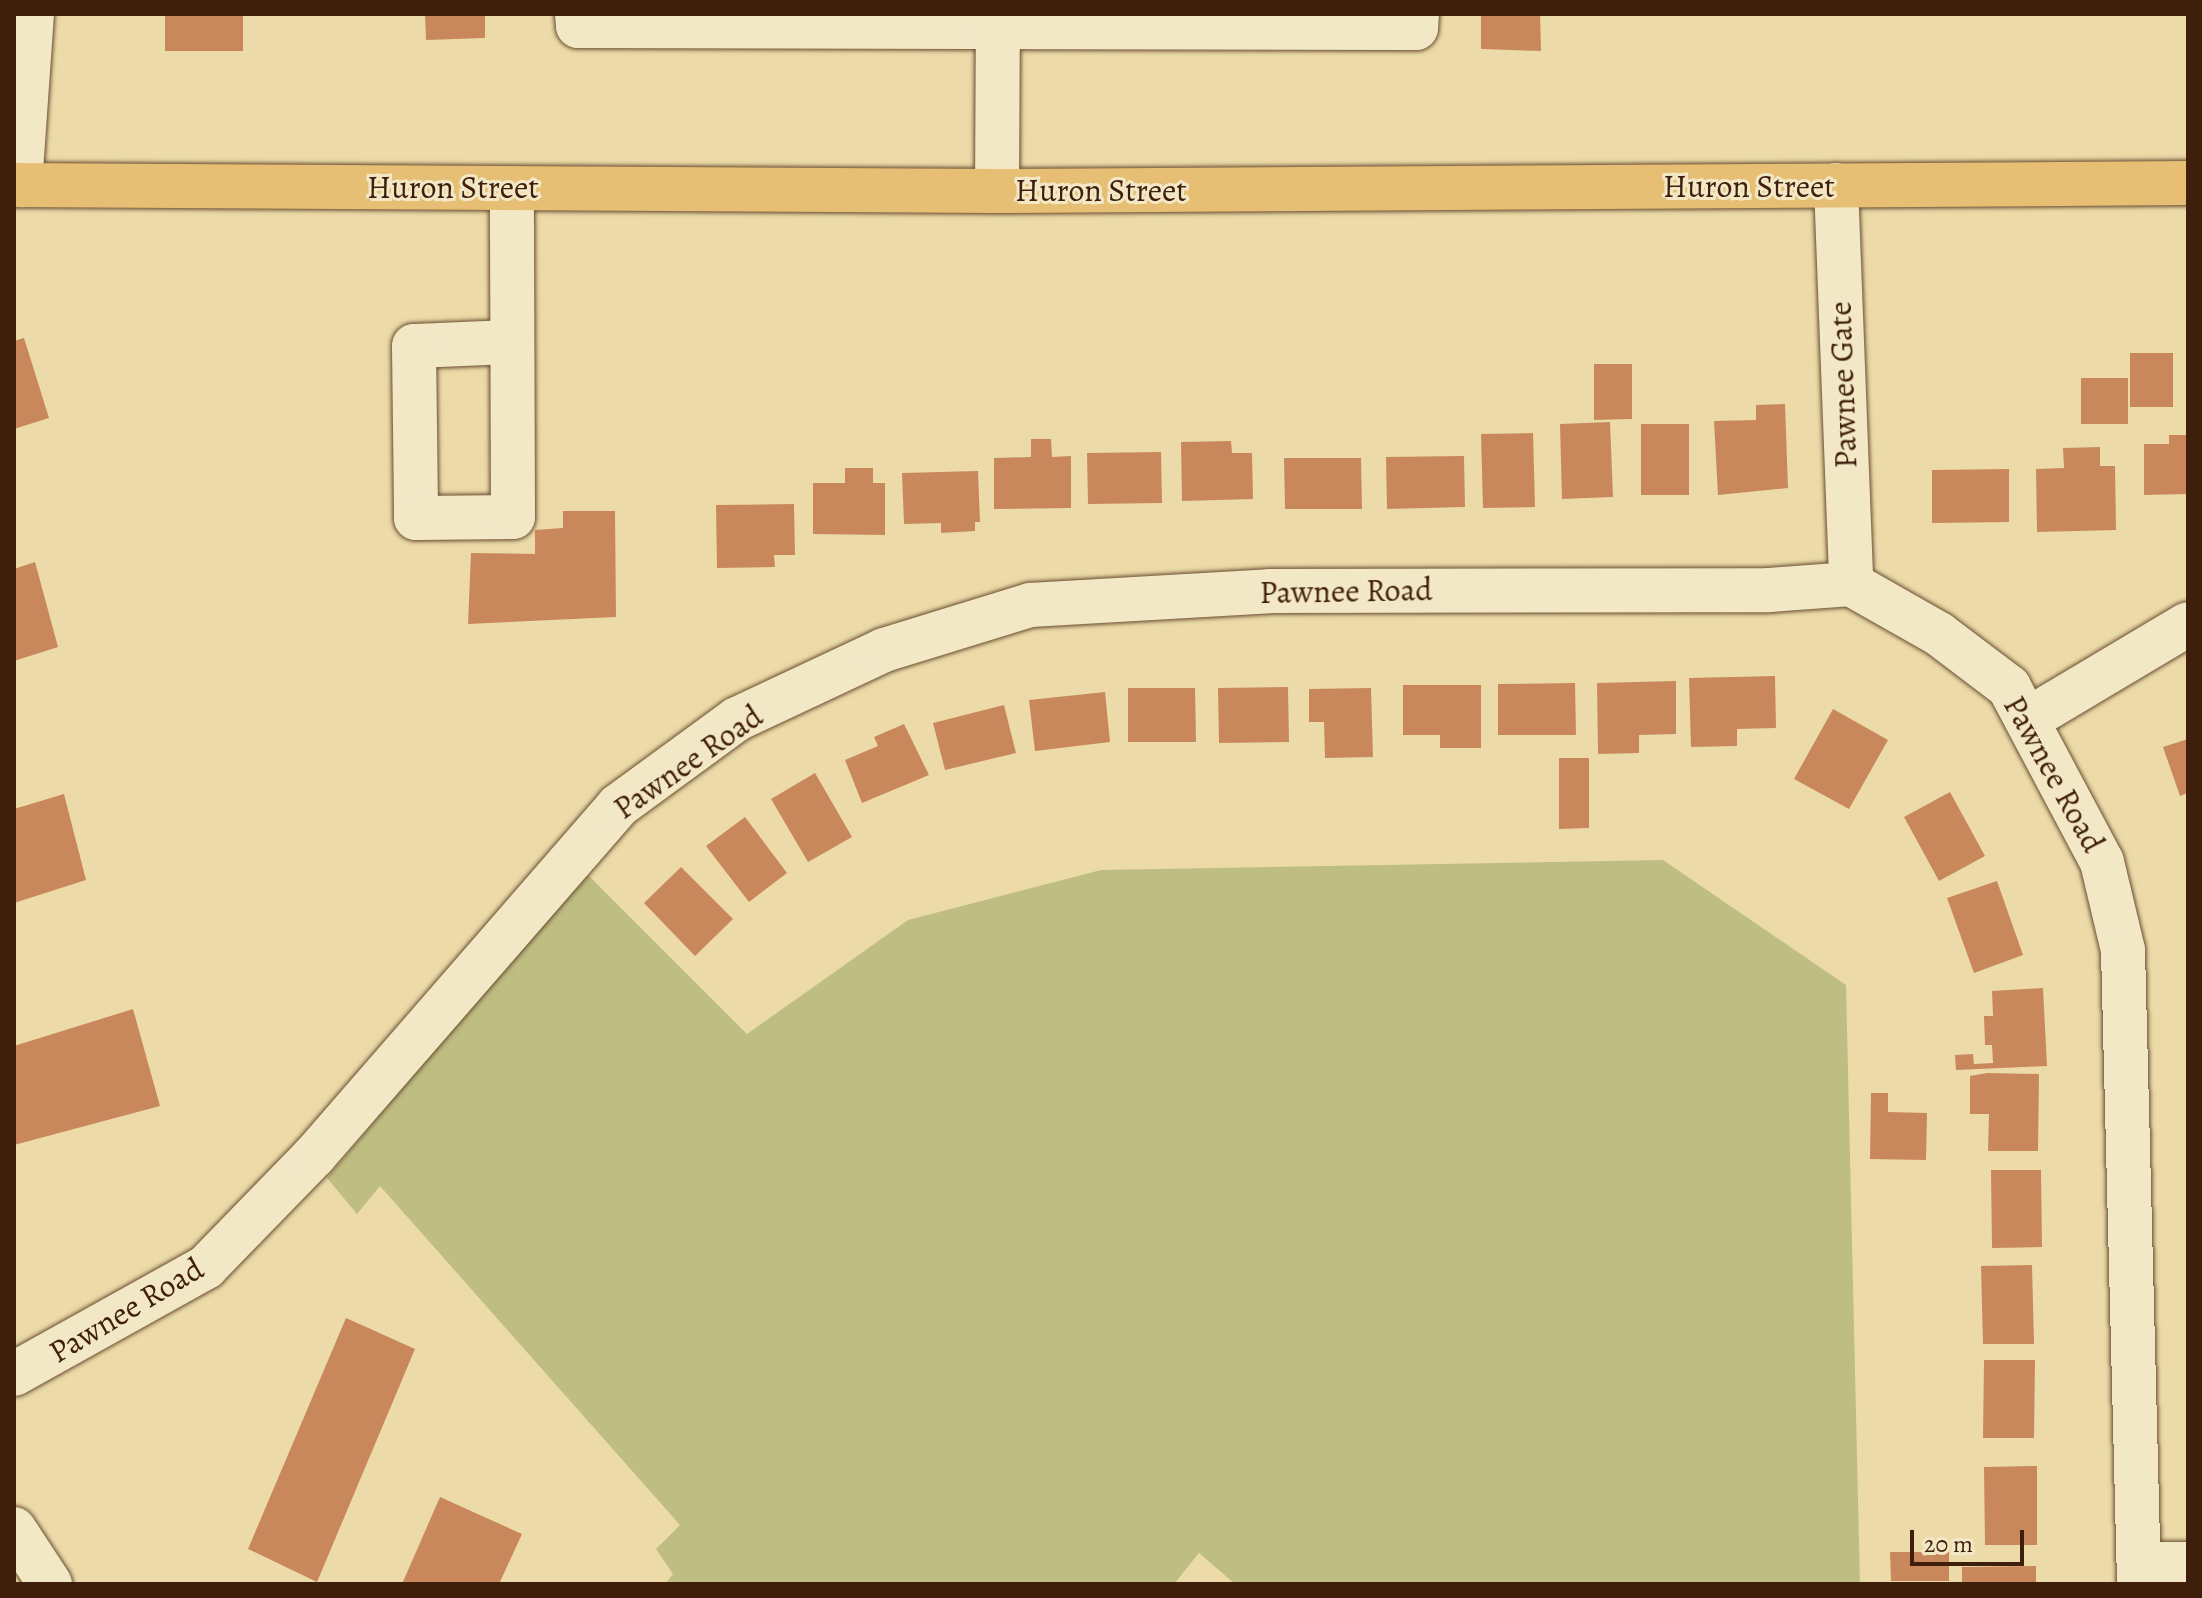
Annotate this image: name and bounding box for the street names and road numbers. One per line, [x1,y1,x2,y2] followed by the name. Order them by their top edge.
[1663,167,1835,205] street label: Huron Street
[367,168,539,206] street label: Huron Street
[1015,171,1187,209] street label: Huron Street
[1821,301,1865,469] street label: Pawnee Gate
[1259,570,1433,612] street label: Pawnee Road
[1995,689,2113,859] street label: Pawnee Road
[606,697,770,827] street label: Pawnee Road
[42,1249,210,1371] street label: Pawnee Road

